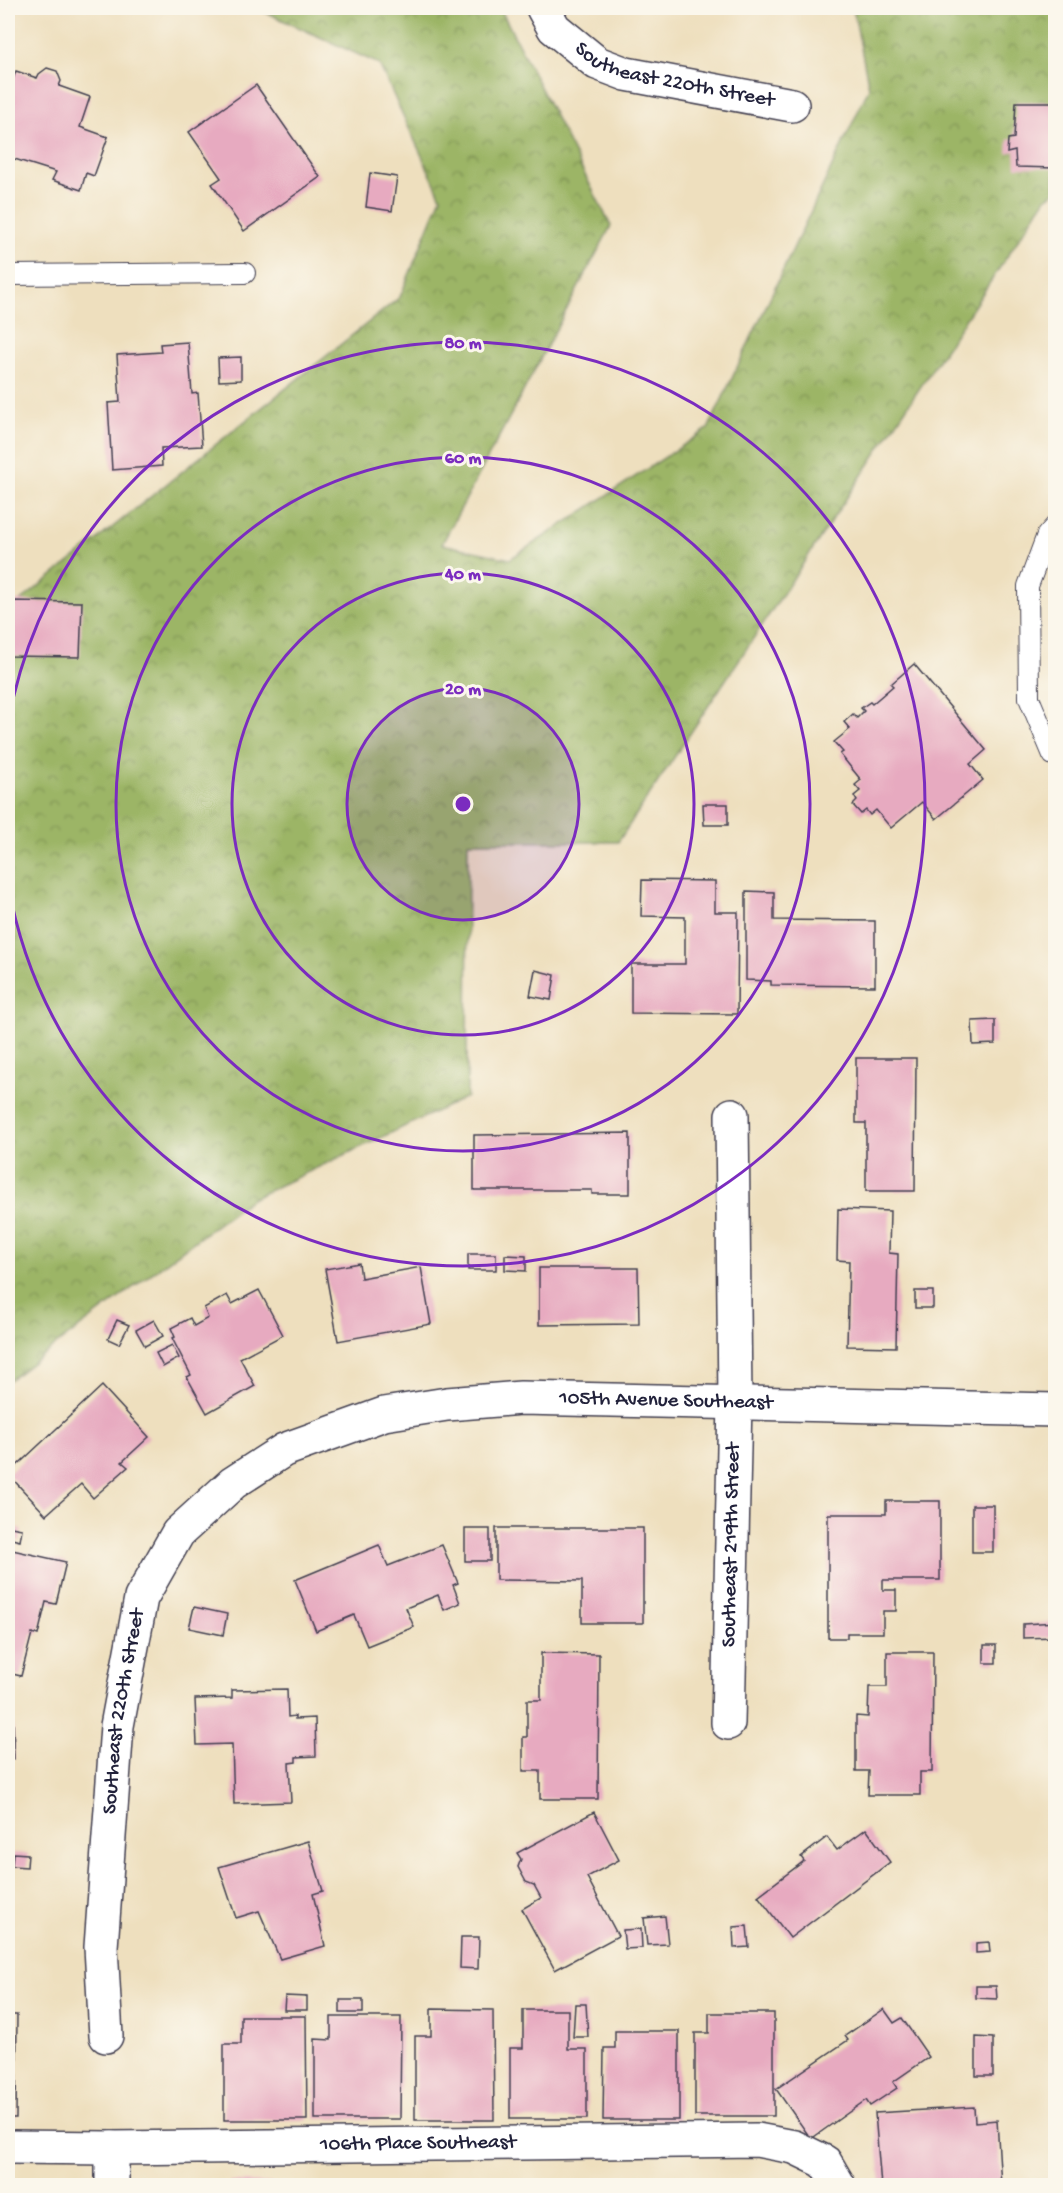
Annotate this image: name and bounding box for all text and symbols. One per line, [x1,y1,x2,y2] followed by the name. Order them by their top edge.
[569,37,779,114] street label: Southeast 220th Street
[444,334,482,355] text: 80 m
[445,449,481,470] text: 60 m
[444,565,481,586] text: 40 m
[445,680,481,701] text: 20 m
[453,794,473,814] centre of rings
[558,1386,775,1416] street label: 105th Avenue Southeast
[717,1440,747,1647] street label: Southeast 219th Street
[98,1604,152,1815] street label: Southeast 220th Street
[319,2130,519,2158] street label: 106th Place Southeast

